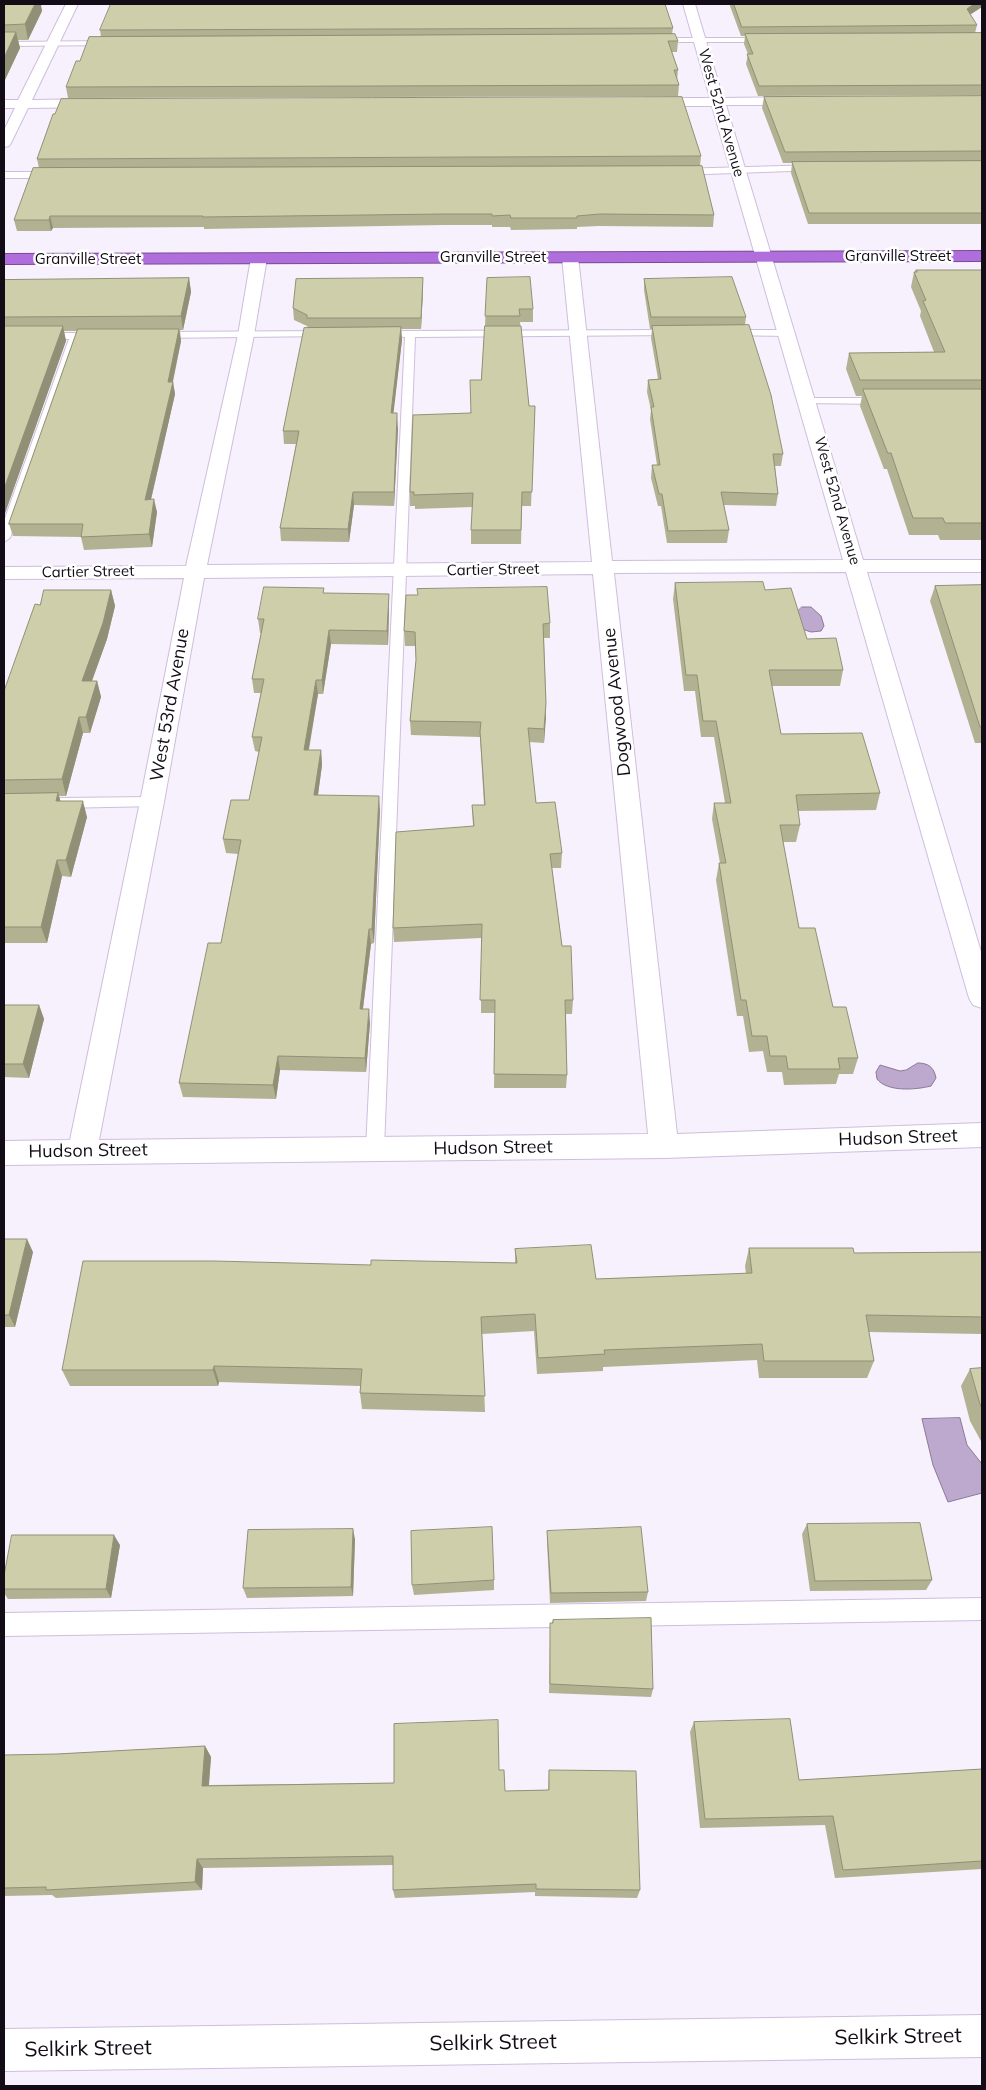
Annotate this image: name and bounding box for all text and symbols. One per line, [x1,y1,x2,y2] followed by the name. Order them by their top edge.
[694,47,748,179] street label: West 52nd Avenue
[845,247,951,265] street label: Granville Street
[440,248,546,266] street label: Granville Street
[35,250,141,268] street label: Granville Street
[810,435,864,567] street label: West 52nd Avenue
[447,560,539,580] street label: Cartier Street
[42,562,134,582] street label: Cartier Street
[146,627,194,783] street label: West 53rd Avenue
[598,627,636,777] street label: Dogwood Avenue
[838,1125,958,1151] street label: Hudson Street
[433,1136,553,1160] street label: Hudson Street
[28,1139,148,1163] street label: Hudson Street
[834,2023,962,2051] street label: Selkirk Street
[429,2029,557,2057] street label: Selkirk Street
[24,2035,152,2063] street label: Selkirk Street

